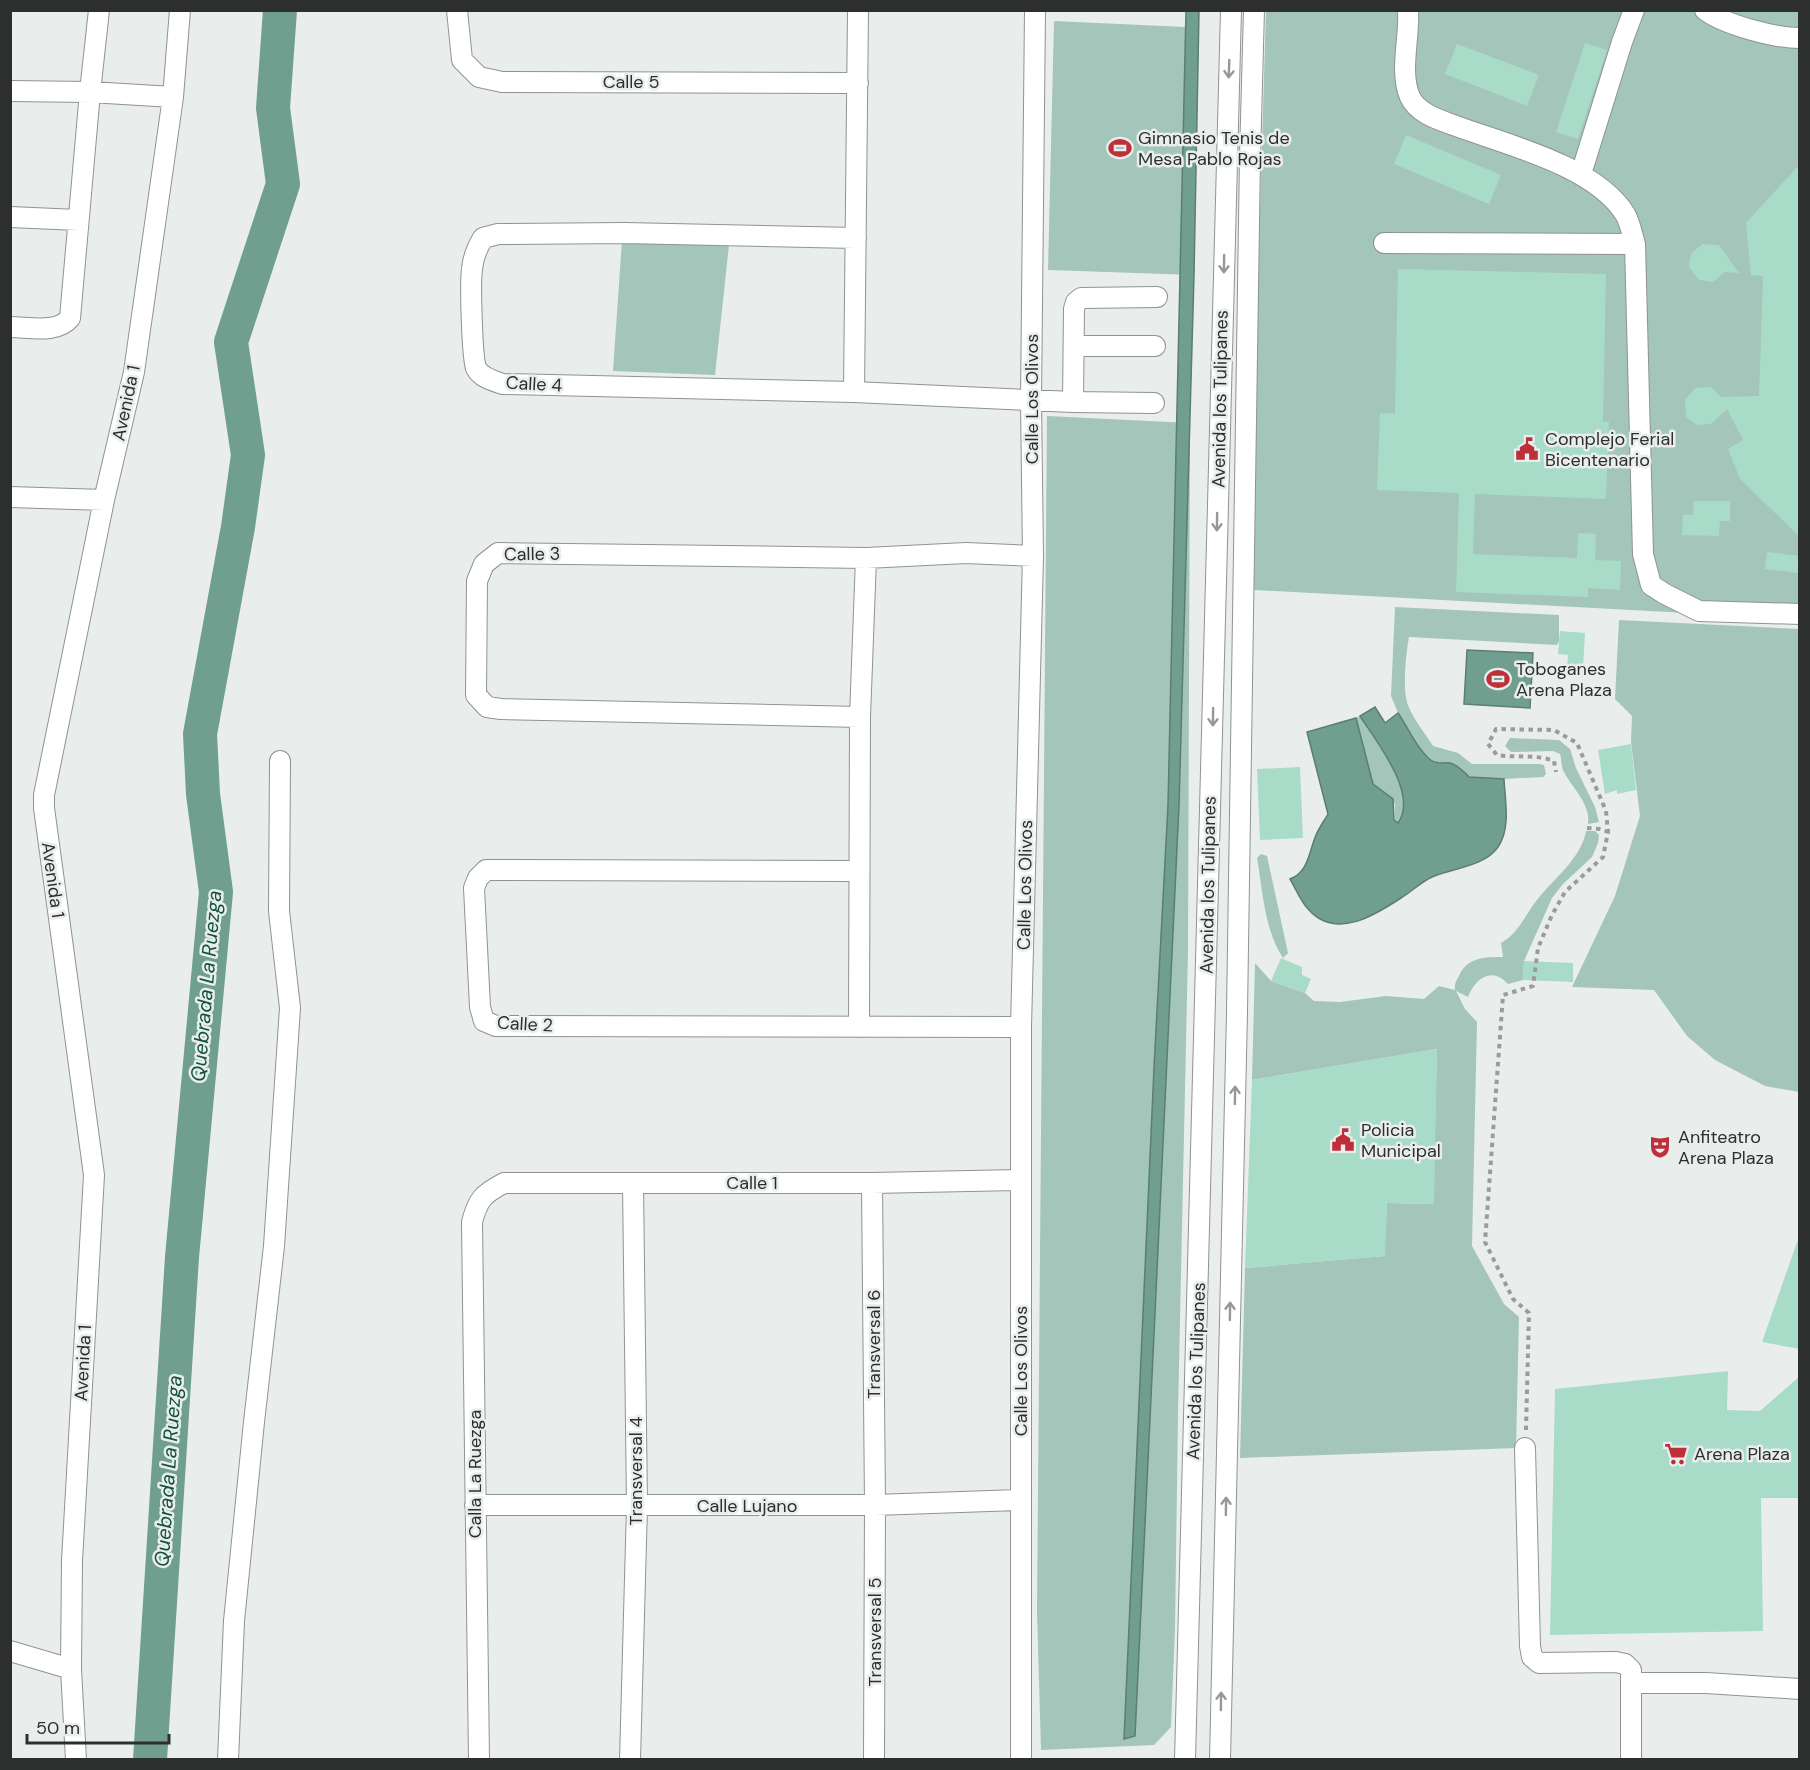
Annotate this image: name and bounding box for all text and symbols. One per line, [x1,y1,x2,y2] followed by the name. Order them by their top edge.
[1223,58,1234,78] one-way arrow
[603,70,659,94] street label: Calle 5
[1138,126,1290,171] place label: Gimnasio Tenis de Mesa Pablo Rojas
[1107,135,1133,161] sports icon: Gimnasio Tenis de Mesa Pablo Rojas
[1218,253,1229,273] one-way arrow
[1206,310,1234,488] street label: Avenida los Tulipanes
[1020,334,1044,464] street label: Calle Los Olivos
[106,363,146,443] street label: Avenida 1
[505,371,563,397] street label: Calle 4
[1545,427,1674,472] place label: Complejo Ferial Bicentenario
[1514,436,1540,462] public building icon: Complejo Ferial Bicentenario
[1212,511,1223,531] one-way arrow
[504,542,560,566] street label: Calle 3
[1516,657,1612,702] place label: Toboganes Arena Plaza
[1485,666,1511,692] sports icon: Toboganes Arena Plaza
[1207,706,1218,726] one-way arrow
[1194,796,1222,974] street label: Avenida los Tulipanes
[1012,820,1038,950] street label: Calle Los Olivos
[36,840,70,920] street label: Avenida 1
[185,889,227,1083] water label: Quebrada La Ruezga
[496,1011,554,1037] street label: Calle 2
[1229,1086,1241,1106] one-way arrow
[1361,1118,1441,1163] place label: Policia Municipal
[1678,1125,1774,1170] place label: Anfiteatro Arena Plaza
[1330,1127,1356,1153] public building icon: Policia Municipal
[1647,1134,1673,1160] theatre icon: Anfiteatro Arena Plaza
[726,1171,778,1195] street label: Calle 1
[1181,1282,1211,1460] street label: Avenida los Tulipanes
[862,1289,886,1399] street label: Transversal 6
[1224,1302,1236,1322] one-way arrow
[1009,1306,1033,1436] street label: Calle Los Olivos
[69,1324,97,1402] street label: Avenida 1
[148,1374,188,1568] water label: Quebrada La Ruezga
[463,1410,487,1538] street label: Calla La Ruezga
[624,1416,648,1525] street label: Transversal 4
[1663,1441,1689,1467] supermarket icon: Arena Plaza
[1694,1442,1790,1466] place label: Arena Plaza
[697,1494,797,1518] street label: Calle Lujano
[1220,1497,1232,1517] one-way arrow
[863,1578,887,1686] street label: Transversal 5
[1216,1692,1227,1712] one-way arrow
[27,1707,170,1745] scale bar
[36,1716,80,1740] text: 50 m

